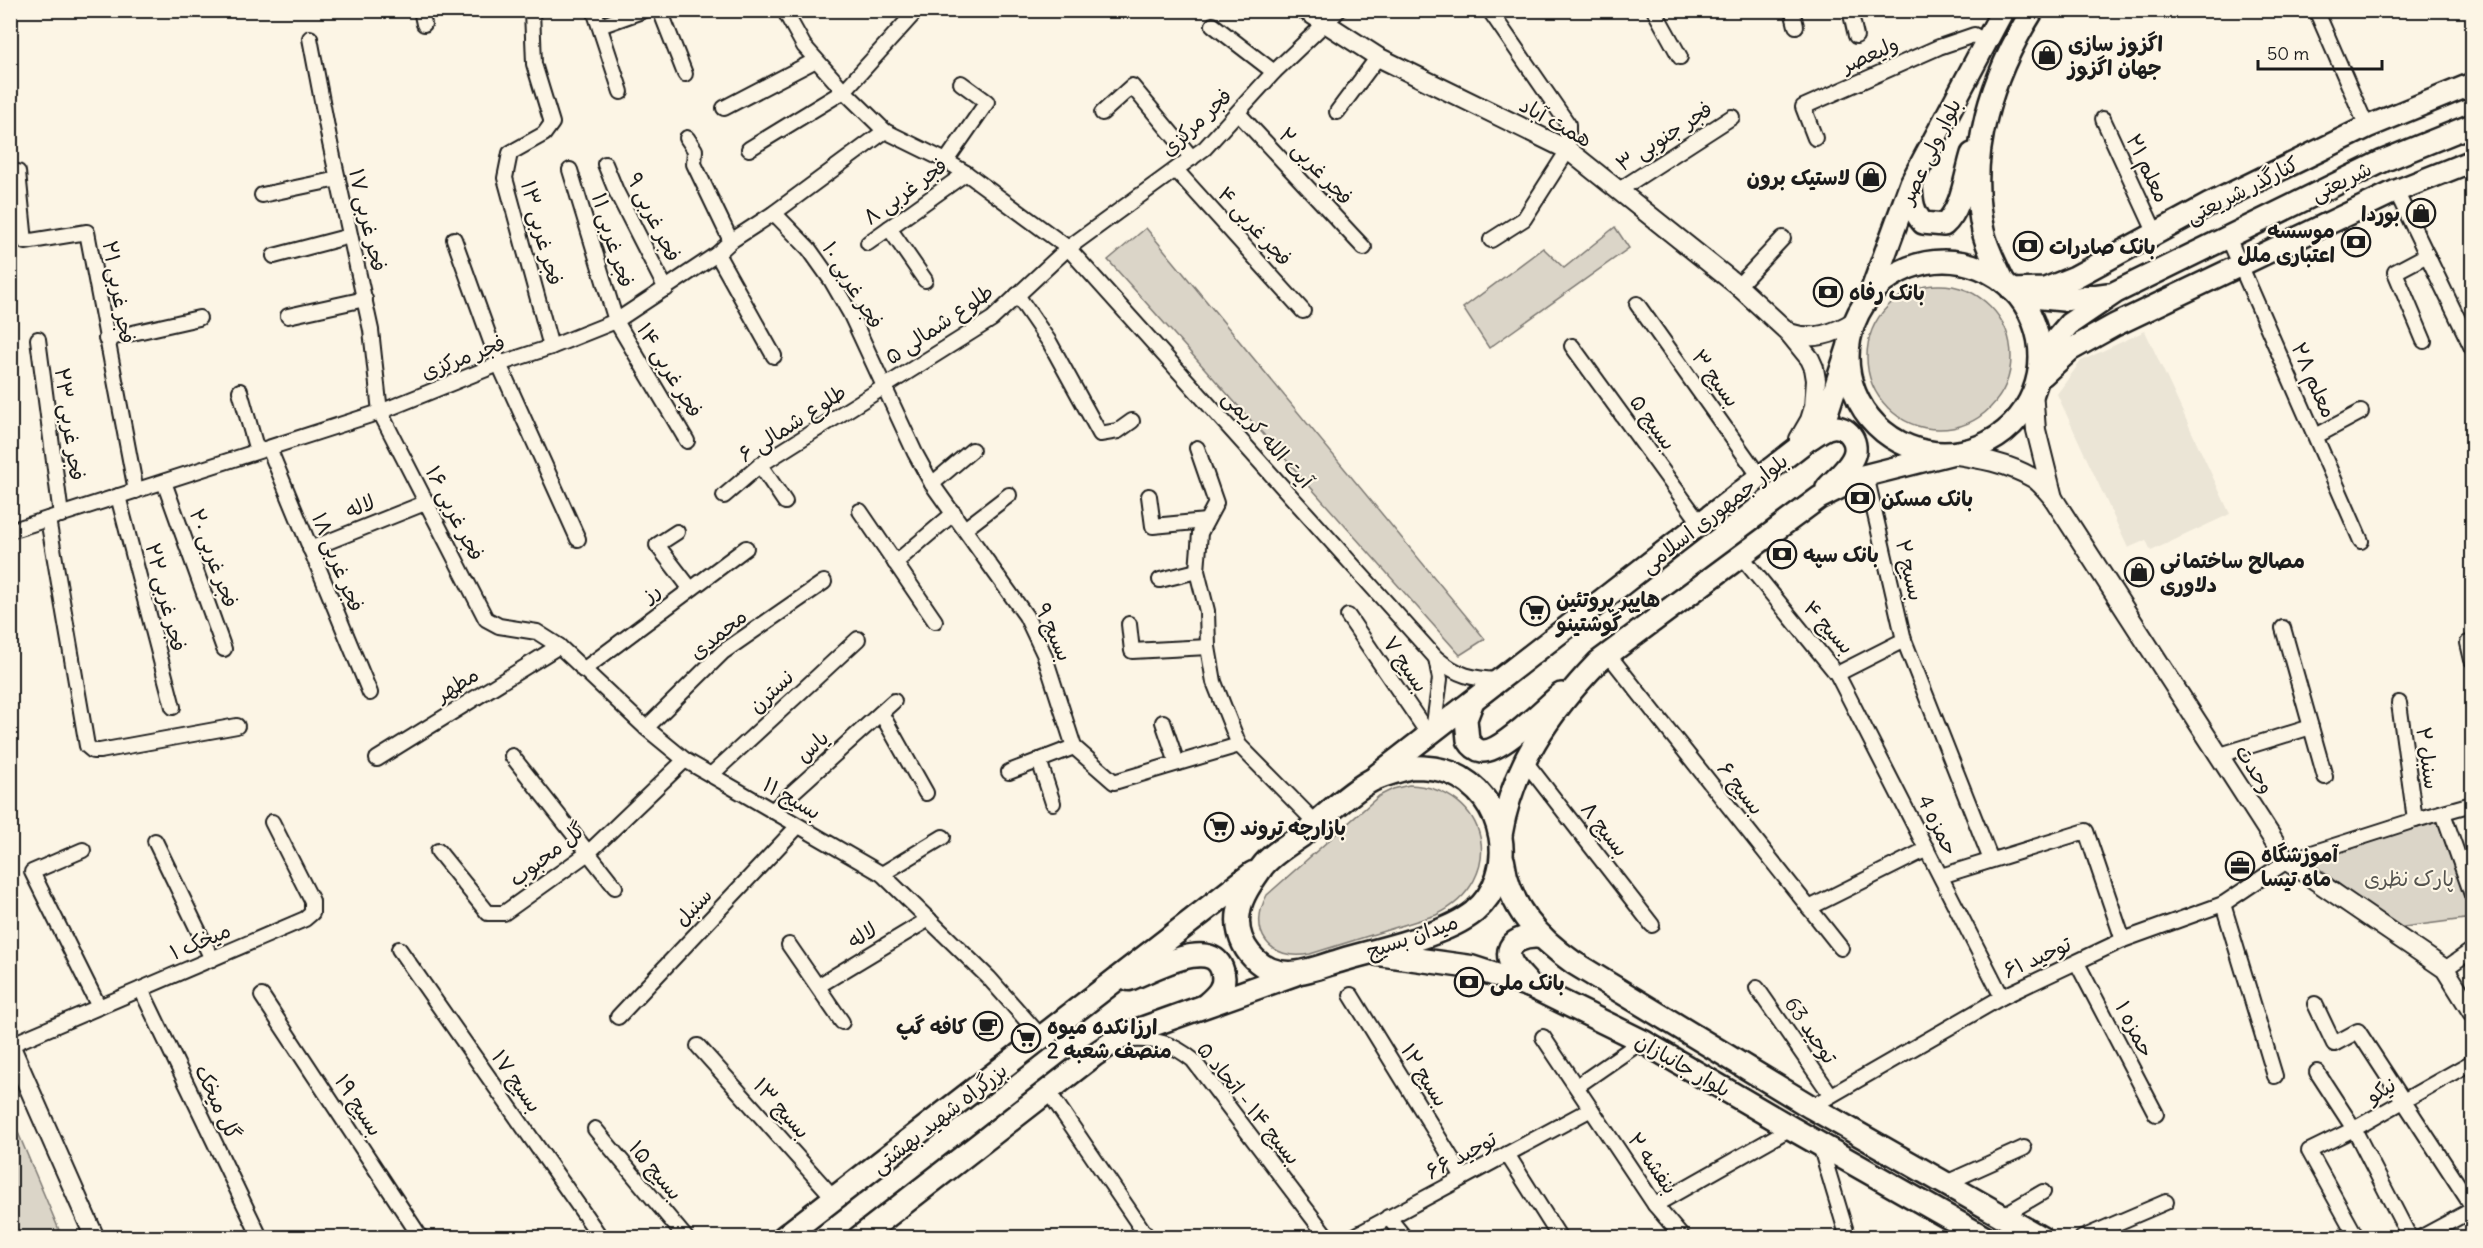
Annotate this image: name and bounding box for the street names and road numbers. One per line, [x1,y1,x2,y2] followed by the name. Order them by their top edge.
[1836,30,1903,79] street label: ولیعصر
[1155,82,1237,162] street label: فجر مرکزی
[1515,91,1597,153] street label: همت آباد
[1892,94,1968,210] street label: بلوار ولی عصر
[1611,95,1718,178] street label: فجر جنوبی ۳
[1272,121,1359,211] street label: فجر غربی ۲
[2118,129,2176,208] street label: معلم ۲۱
[2181,150,2303,231] street label: کنارگذر شریعتی
[858,152,953,231] street label: فجر غربی ۸
[2306,155,2376,208] street label: شریعتی
[342,166,393,274] street label: فجر غربی ۱۷
[620,168,687,266] street label: فجر غربی ۹
[514,178,569,289] street label: فجر غربی ۱۳
[1211,180,1298,272] street label: فجر غربی ۴
[585,189,640,291] street label: فجر غربی ۱۱
[816,236,890,334] street label: فجر غربی ۱۰
[96,238,141,346] street label: فجر غربی ۲۱
[880,278,1000,372] street label: طلوع شمالی ۵
[630,318,709,423] street label: فجر غربی ۱۴
[417,329,509,385] street label: فجر مرکزی
[2283,338,2343,423] street label: معلم ۲۸
[1685,344,1746,413] street label: بسیج ۳
[48,366,91,482] street label: فجر غربی ۲۳
[733,378,852,470] street label: طلوع شمالی ۶
[1216,384,1320,495] street label: آیت الله کریمی
[1623,389,1682,456] street label: بسیج ۵
[1635,447,1794,580] street label: بلوار جمهوری اسلامی
[419,461,490,565] street label: فجر غربی ۱۶
[341,488,379,524] street label: لاله
[183,505,244,612] street label: فجر غربی ۲۰
[305,508,370,616] street label: فجر غربی ۱۸
[1889,537,1930,603] street label: بسیج ۲
[139,540,193,654] street label: فجر غربی ۲۲
[635,576,666,609] street label: رز
[1797,594,1860,660] street label: بسیج ۴
[1028,599,1079,666] street label: بسیج ۹
[684,603,752,665] street label: محمدی
[1376,631,1435,698] street label: بسیج ۷
[429,660,484,709] street label: مطهر
[743,663,799,719] street label: نسترن
[790,724,834,768] street label: یاس
[2410,725,2446,791] street label: سنبل ۲
[2229,739,2281,799] street label: وحدت
[1711,756,1770,821] street label: بسیج ۶
[757,771,826,826] street label: بسیج ۱۱
[1911,790,1965,860] street label: حمزه 4
[1574,796,1635,863] street label: بسیج ۸
[503,816,591,892] street label: گل محبوب
[668,882,718,932] street label: سنبل
[1362,908,1462,965] street label: میدان بسیج
[165,916,235,966] street label: میخک ۱
[842,916,882,954] street label: لاله
[1999,930,2076,984] street label: توحید ۶۱
[1779,991,1844,1070] street label: توحید 63
[2109,996,2161,1062] street label: حمزه ۱
[1631,1027,1735,1103] street label: بلوار جانبازان
[1190,1036,1307,1171] street label: بسیج ۱۴ - اتحاد ۵
[1394,1038,1455,1112] street label: بسیج ۱۲
[485,1045,548,1118] street label: بسیج ۱۷
[865,1056,1013,1180] street label: بزرگراه شهید بهشتی
[189,1060,247,1144] street label: گل میخک
[328,1069,389,1142] street label: بسیج ۱۹
[2360,1071,2401,1110] street label: نیکو
[747,1072,816,1145] street label: بسیج ۱۳
[1421,1125,1502,1185] street label: توحید ۶۶
[1622,1127,1684,1199] street label: بنفشه ۲
[622,1135,689,1206] street label: بسیج ۱۵

